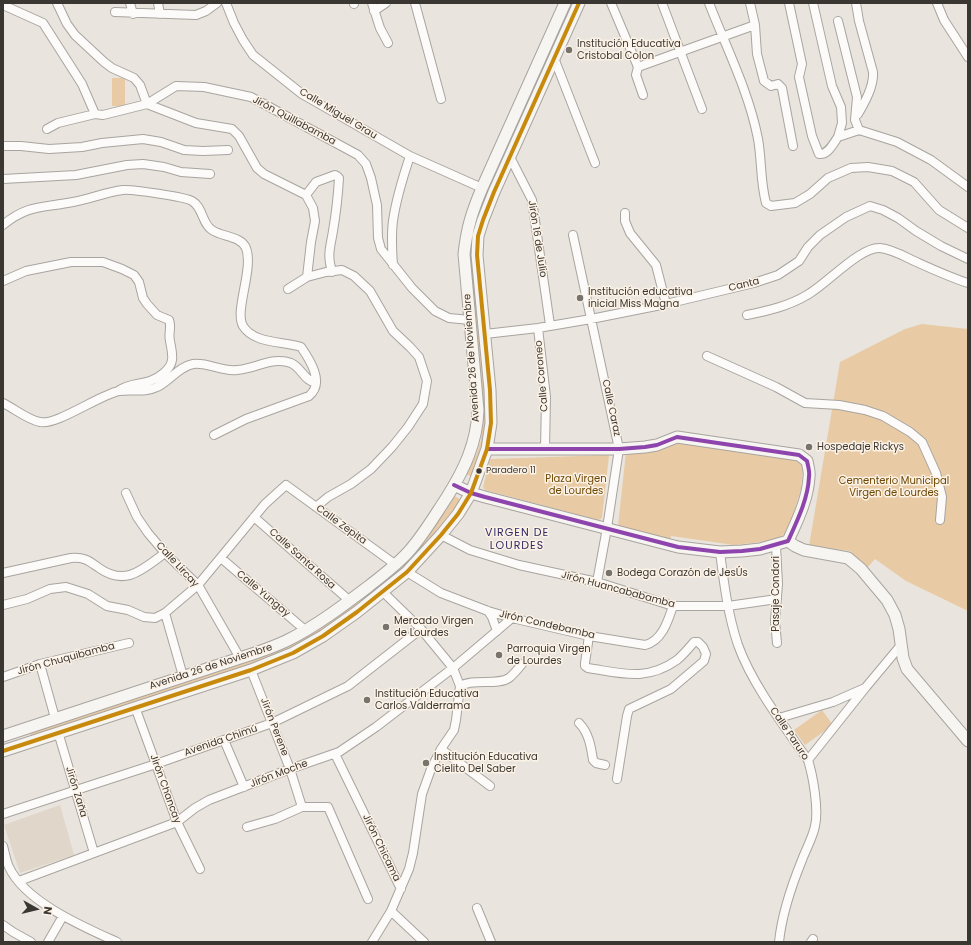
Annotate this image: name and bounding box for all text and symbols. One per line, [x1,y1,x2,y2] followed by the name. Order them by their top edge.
[577,38,681,62] place label: Institución Educativa Cristobal Colon
[564,45,574,55] marker: Institución Educativa Cristobal Colon
[297,86,379,142] street label: Calle Miguel Grau
[250,94,338,148] street label: Jirón Quillabamba
[525,200,549,278] street label: Jirón 16 de Julio
[727,275,761,295] street label: Canta
[588,286,693,310] place label: Institución educativa inicial Miss Magna
[462,293,482,423] street label: Avenida 26 de Noviembre
[575,293,585,303] marker: Institución educativa inicial Miss Magna
[533,340,551,412] street label: Calle Coroneo
[599,378,623,438] street label: Calle Caraz
[817,441,904,453] place label: Hospedaje Rickys
[804,442,814,452] marker: Hospedaje Rickys
[474,466,484,476] marker: Paradero 11
[486,466,536,476] place label: Paradero 11
[545,473,607,496] park label: Plaza Virgen de Lourdes
[839,475,949,498] park label: Cementerio Municipal Virgen de Lourdes
[313,503,369,547] street label: Calle Zepita
[266,526,338,592] street label: Calle Santa Rosa
[485,526,549,552] district label: VIRGEN DE LOURDES
[153,540,201,590] street label: Calle Lircay
[770,556,782,632] street label: Pasaje Condori
[617,567,748,579] place label: Bodega Corazón de JesÚs
[234,568,292,620] street label: Calle Yungay
[604,568,614,578] marker: Bodega Corazón de JesÚs
[560,569,676,611] street label: Jirón Huancababamba
[498,608,596,642] street label: Jirón Condebamba
[394,615,474,638] place label: Mercado Virgen de Lourdes
[381,622,391,632] marker: Mercado Virgen de Lourdes
[16,640,116,678] street label: Jirón Chuquibamba
[148,641,274,693] street label: Avenida 26 de Noviembre
[507,643,591,666] place label: Parroquia Virgen de Lourdes
[494,650,504,660] marker: Parroquia Virgen de Lourdes
[375,688,479,712] place label: Institución Educativa Carlos Valderrama
[362,695,372,705] marker: Institución Educativa Carlos Valderrama
[257,696,291,758] street label: Jirón Perene
[767,705,811,763] street label: Calle Paruro
[183,723,259,759] street label: Avenida Chimú
[434,751,538,774] place label: Institución Educativa Cielito Del Saber
[147,753,183,825] street label: Jirón Chancay
[249,758,309,790] street label: Jirón Moche
[421,758,431,768] marker: Institución Educativa Cielito Del Saber
[63,765,89,819] street label: Jirón Zaña
[360,812,402,884] street label: Jirón Chicama
[16,889,56,929] north arrow
[39,905,56,916] text: N

